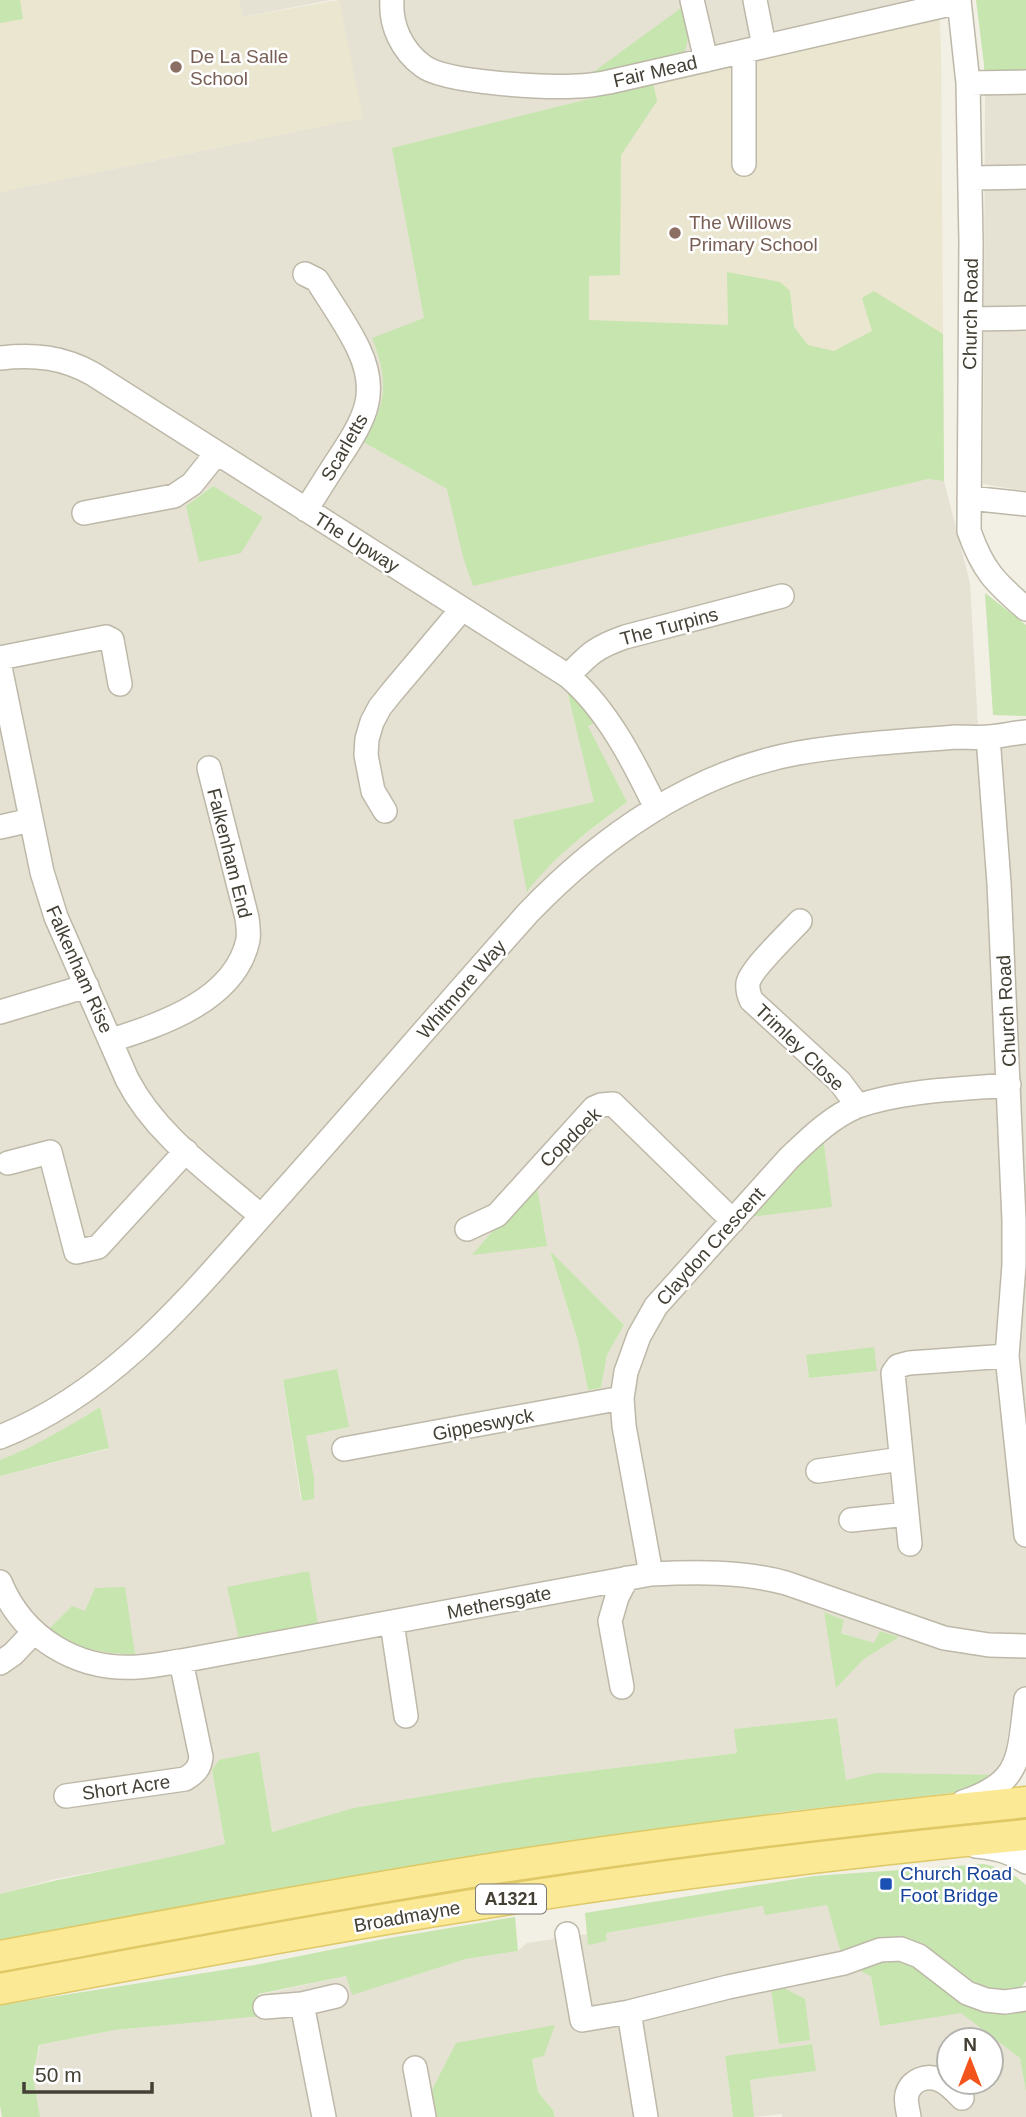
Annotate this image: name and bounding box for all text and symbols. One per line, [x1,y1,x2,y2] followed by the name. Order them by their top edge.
[190,46,288,89] place label: De La Salle School
[611,52,699,91] street label: Fair Mead
[168,59,184,75] marker: De La Salle School
[689,212,818,255] place label: The Willows Primary School
[667,225,683,241] marker: The Willows Primary School
[959,258,982,370] street label: Church Road
[317,410,372,485] street label: Scarletts
[310,508,403,577] street label: The Upway
[618,603,720,650] street label: The Turpins
[203,786,256,920] street label: Falkenham End
[42,902,117,1036] street label: Falkenham Rise
[413,935,510,1043] street label: Whitmore Way
[993,955,1020,1067] street label: Church Road
[751,1000,848,1095] street label: Trimley Close
[536,1103,605,1171] street label: Copdoek
[652,1183,769,1309] street label: Claydon Crescent
[431,1404,536,1445] street label: Gippeswyck
[445,1582,553,1623] street label: Methersgate
[81,1771,171,1804] street label: Short Acre
[900,1863,1012,1906] place label: Church Road Foot Bridge
[878,1876,894,1892] marker: Church Road Foot Bridge
[476,1884,546,1913] road number: A1321
[352,1897,462,1936] street label: Broadmayne
[935,2026,1005,2096] north arrow
[963,2034,977,2055] text: N
[24,2050,152,2094] scale bar
[35,2063,82,2086] text: 50 m

